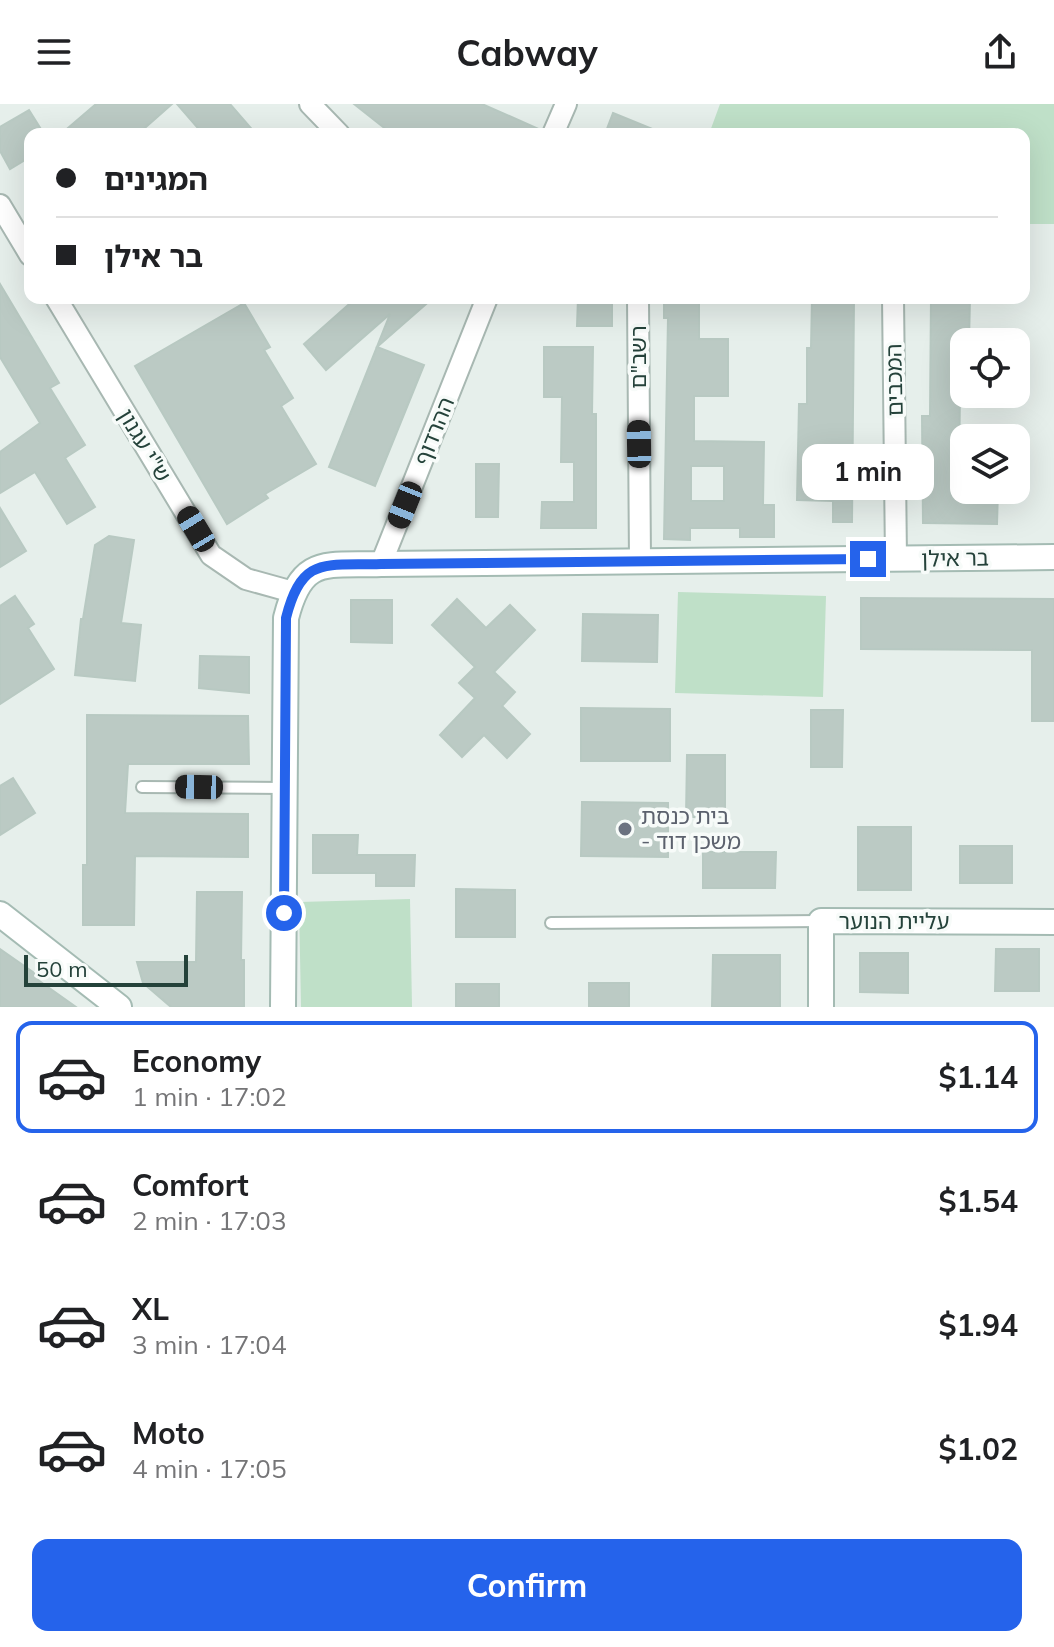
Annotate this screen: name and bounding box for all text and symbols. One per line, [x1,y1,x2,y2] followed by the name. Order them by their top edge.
[32,30,76,74] icon: menu
[456,30,598,75] text: Cabway
[978,30,1022,74] icon: share
[104,160,208,198] text: המגינים
[104,237,203,275] text: בר אילן
[624,325,652,389] street label: רשב"ם
[950,328,1030,504] map controls
[950,328,1030,408] button: locate
[879,343,909,417] street label: המכבים
[408,393,460,469] street label: ההרדוף
[112,403,178,487] street label: ש"י עגנון
[627,420,651,468] car
[950,424,1030,504] button: layers
[802,443,934,499] callout: 1 min
[834,455,902,488] text: 1 min
[385,478,425,532] car
[173,502,219,556] car
[850,541,886,577] route end
[921,543,989,573] street label: בר אילן
[175,775,223,799] car
[641,802,741,855] place label: בית כנסת - משכן דוד
[616,820,634,838] marker: בית כנסת - משכן דוד
[266,895,302,931] route start
[838,907,950,935] street label: עליית הנוער
[24,951,188,987] scale bar
[36,955,87,983] text: 50 m
[36,1041,108,1113] icon: car
[132,1042,261,1080] text: Economy
[939,1058,1018,1096] text: $1.14
[132,1080,287,1113] text: 1 min · 17:02
[36,1165,108,1237] icon: car
[132,1166,249,1204] text: Comfort
[939,1182,1018,1220] text: $1.54
[132,1204,287,1237] text: 2 min · 17:03
[36,1289,108,1361] icon: car
[132,1290,169,1328] text: XL
[939,1306,1018,1344] text: $1.94
[132,1328,287,1361] text: 3 min · 17:04
[36,1413,108,1485] icon: car
[132,1414,205,1452] text: Moto
[939,1430,1018,1468] text: $1.02
[132,1452,287,1485] text: 4 min · 17:05
[32,1539,1022,1631] button: Confirm

